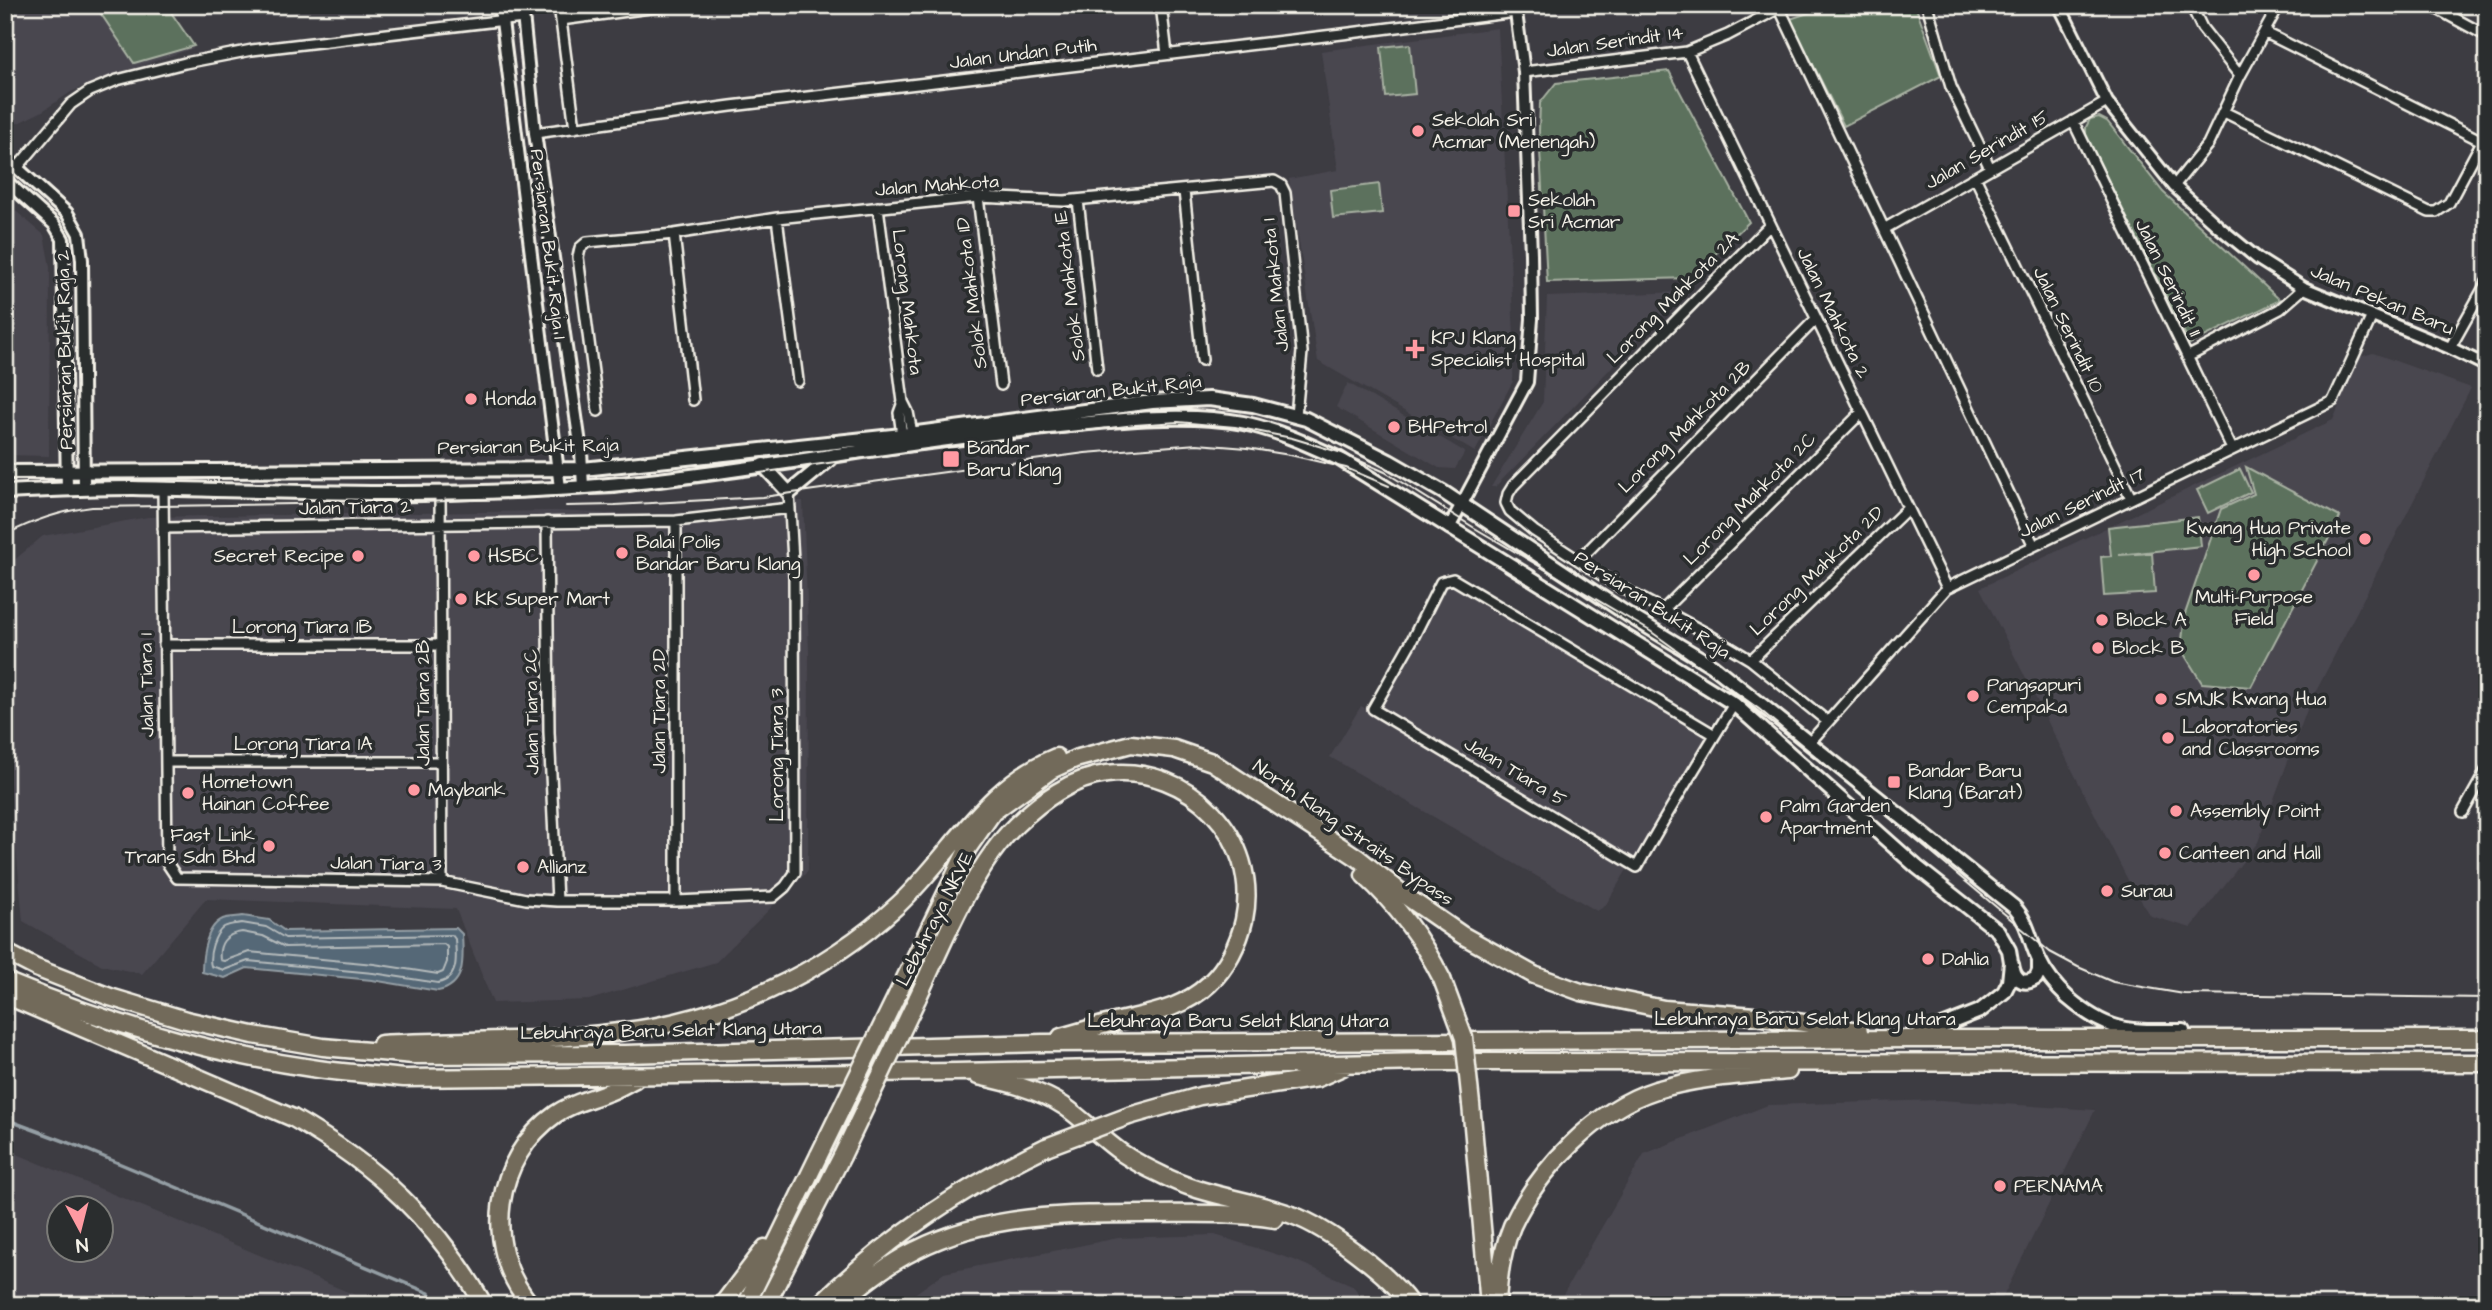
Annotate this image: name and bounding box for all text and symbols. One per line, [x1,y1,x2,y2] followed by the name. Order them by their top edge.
[1545,19,1685,65] street label: Jalan Serindit 14
[948,32,1099,76] street label: Jalan Undan Putih
[1920,103,2054,196] street label: Jalan Serindit 15
[1432,107,1596,157] place label: Sekolah Sri Acmar (Menengah)
[1410,123,1426,139] marker: Sekolah Sri Acmar (Menengah)
[523,147,573,341] street label: Persiaran Bukit Raja 1
[874,168,1000,204] street label: Jalan Mahkota
[1528,187,1621,236] place label: Sekolah Sri Acmar
[1506,203,1522,219] marker: Sekolah Sri Acmar
[1047,209,1093,363] street label: Solok Mahkota 1E
[2128,215,2208,342] street label: Jalan Serindit 11
[949,216,995,370] street label: Solok Mahkota 1D
[1256,216,1296,353] street label: Jalan Mahkota 1
[1601,226,1746,371] street label: Lorong Mahkota 2A
[884,228,929,377] street label: Lorong Mahkota
[1790,243,1876,383] street label: Jalan Mahkota 2
[50,250,80,450] street label: Persiaran Bukit Raja 2
[2306,258,2458,343] street label: Jalan Pekan Baru
[2026,262,2110,398] street label: Jalan Serindit 10
[1431,325,1585,374] place label: KPJ Klang Specialist Hospital
[1405,339,1425,359] marker: KPJ Klang Specialist Hospital
[1612,354,1759,500] street label: Lorong Mahkota 2B
[1019,368,1203,414] street label: Persiaran Bukit Raja
[485,386,536,413] place label: Honda
[463,391,479,407] marker: Honda
[1408,414,1487,441] place label: BHPetrol
[1386,419,1402,435] marker: BHPetrol
[1677,426,1824,572] street label: Lorong Mahkota 2C
[437,432,619,462] street label: Persiaran Bukit Raja
[967,435,1062,485] place label: Bandar Baru Klang
[941,449,961,469] marker: Bandar Baru Klang
[2015,461,2150,545] street label: Jalan Serindit 17
[299,494,412,522] street label: Jalan Tiara 2
[1744,500,1891,643] street label: Lorong Mahkota 2D
[2186,515,2351,565] place label: Kwang Hua Private High School
[636,529,801,579] place label: Balai Polis Bandar Baru Klang
[2357,531,2373,547] marker: Kwang Hua Private High School
[214,543,344,570] place label: Secret Recipe
[488,543,539,570] place label: HSBC
[1569,544,1736,666] street label: Persiaran Bukit Raja
[614,545,630,561] marker: Balai Polis Bandar Baru Klang
[350,548,366,564] marker: Secret Recipe
[466,548,482,564] marker: HSBC
[2246,567,2262,583] marker: Multi-Purpose Field
[2195,584,2313,633] place label: Multi-Purpose Field
[475,586,610,613] place label: KK Super Mart
[453,591,469,607] marker: KK Super Mart
[2116,607,2187,634] place label: Block A
[2094,612,2110,628] marker: Block A
[232,614,372,642] street label: Lorong Tiara 1B
[133,632,161,737] street label: Jalan Tiara 1
[2112,635,2184,662] place label: Block B
[410,640,437,766] street label: Jalan Tiara 2B
[2090,640,2106,656] marker: Block B
[517,648,547,775] street label: Jalan Tiara 2C
[646,649,673,773] street label: Jalan Tiara 2D
[1987,672,2081,721] place label: Pangsapuri Cempaka
[2175,686,2327,714] place label: SMJK Kwang Hua
[764,688,792,822] street label: Lorong Tiara 3
[1965,688,1981,704] marker: Pangsapuri Cempaka
[2153,691,2169,707] marker: SMJK Kwang Hua
[2182,714,2320,763] place label: Laboratories and Classrooms
[2160,730,2176,746] marker: Laboratories and Classrooms
[234,731,372,759] street label: Lorong Tiara 1A
[1459,731,1572,813] street label: Jalan Tiara 5
[1246,753,1459,914] street label: North Klang Straits Bypass
[1908,758,2023,808] place label: Bandar Baru Klang (Barat)
[202,769,330,818] place label: Hometown Hainan Coffee
[1886,774,1902,790] marker: Bandar Baru Klang (Barat)
[428,777,506,805] place label: Maybank
[406,782,422,798] marker: Maybank
[180,785,196,801] marker: Hometown Hainan Coffee
[1780,793,1890,842] place label: Palm Garden Apartment
[2190,798,2321,826] place label: Assembly Point
[2168,803,2184,819] marker: Assembly Point
[1758,809,1774,825] marker: Palm Garden Apartment
[125,822,255,871] place label: Fast Link Trans Sdn Bhd
[261,838,277,854] marker: Fast Link Trans Sdn Bhd
[2179,840,2321,867] place label: Canteen and Hall
[2157,845,2173,861] marker: Canteen and Hall
[889,847,981,991] street label: Lebuhraya NKVE
[330,850,442,878] street label: Jalan Tiara 3
[537,854,587,881] place label: Allianz
[515,859,531,875] marker: Allianz
[2121,878,2173,905] place label: Surau
[2099,883,2115,899] marker: Surau
[1942,946,1989,973] place label: Dahlia
[1920,951,1936,967] marker: Dahlia
[1654,1006,1956,1034] street label: Lebuhraya Baru Selat Klang Utara
[1087,1008,1389,1036] street label: Lebuhraya Baru Selat Klang Utara
[520,1015,822,1048] street label: Lebuhraya Baru Selat Klang Utara
[2014,1173,2103,1200] place label: PERNAMA
[1992,1178,2008,1194] marker: PERNAMA
[46,1194,116,1264] north arrow
[74,1230,89,1259] text: N

